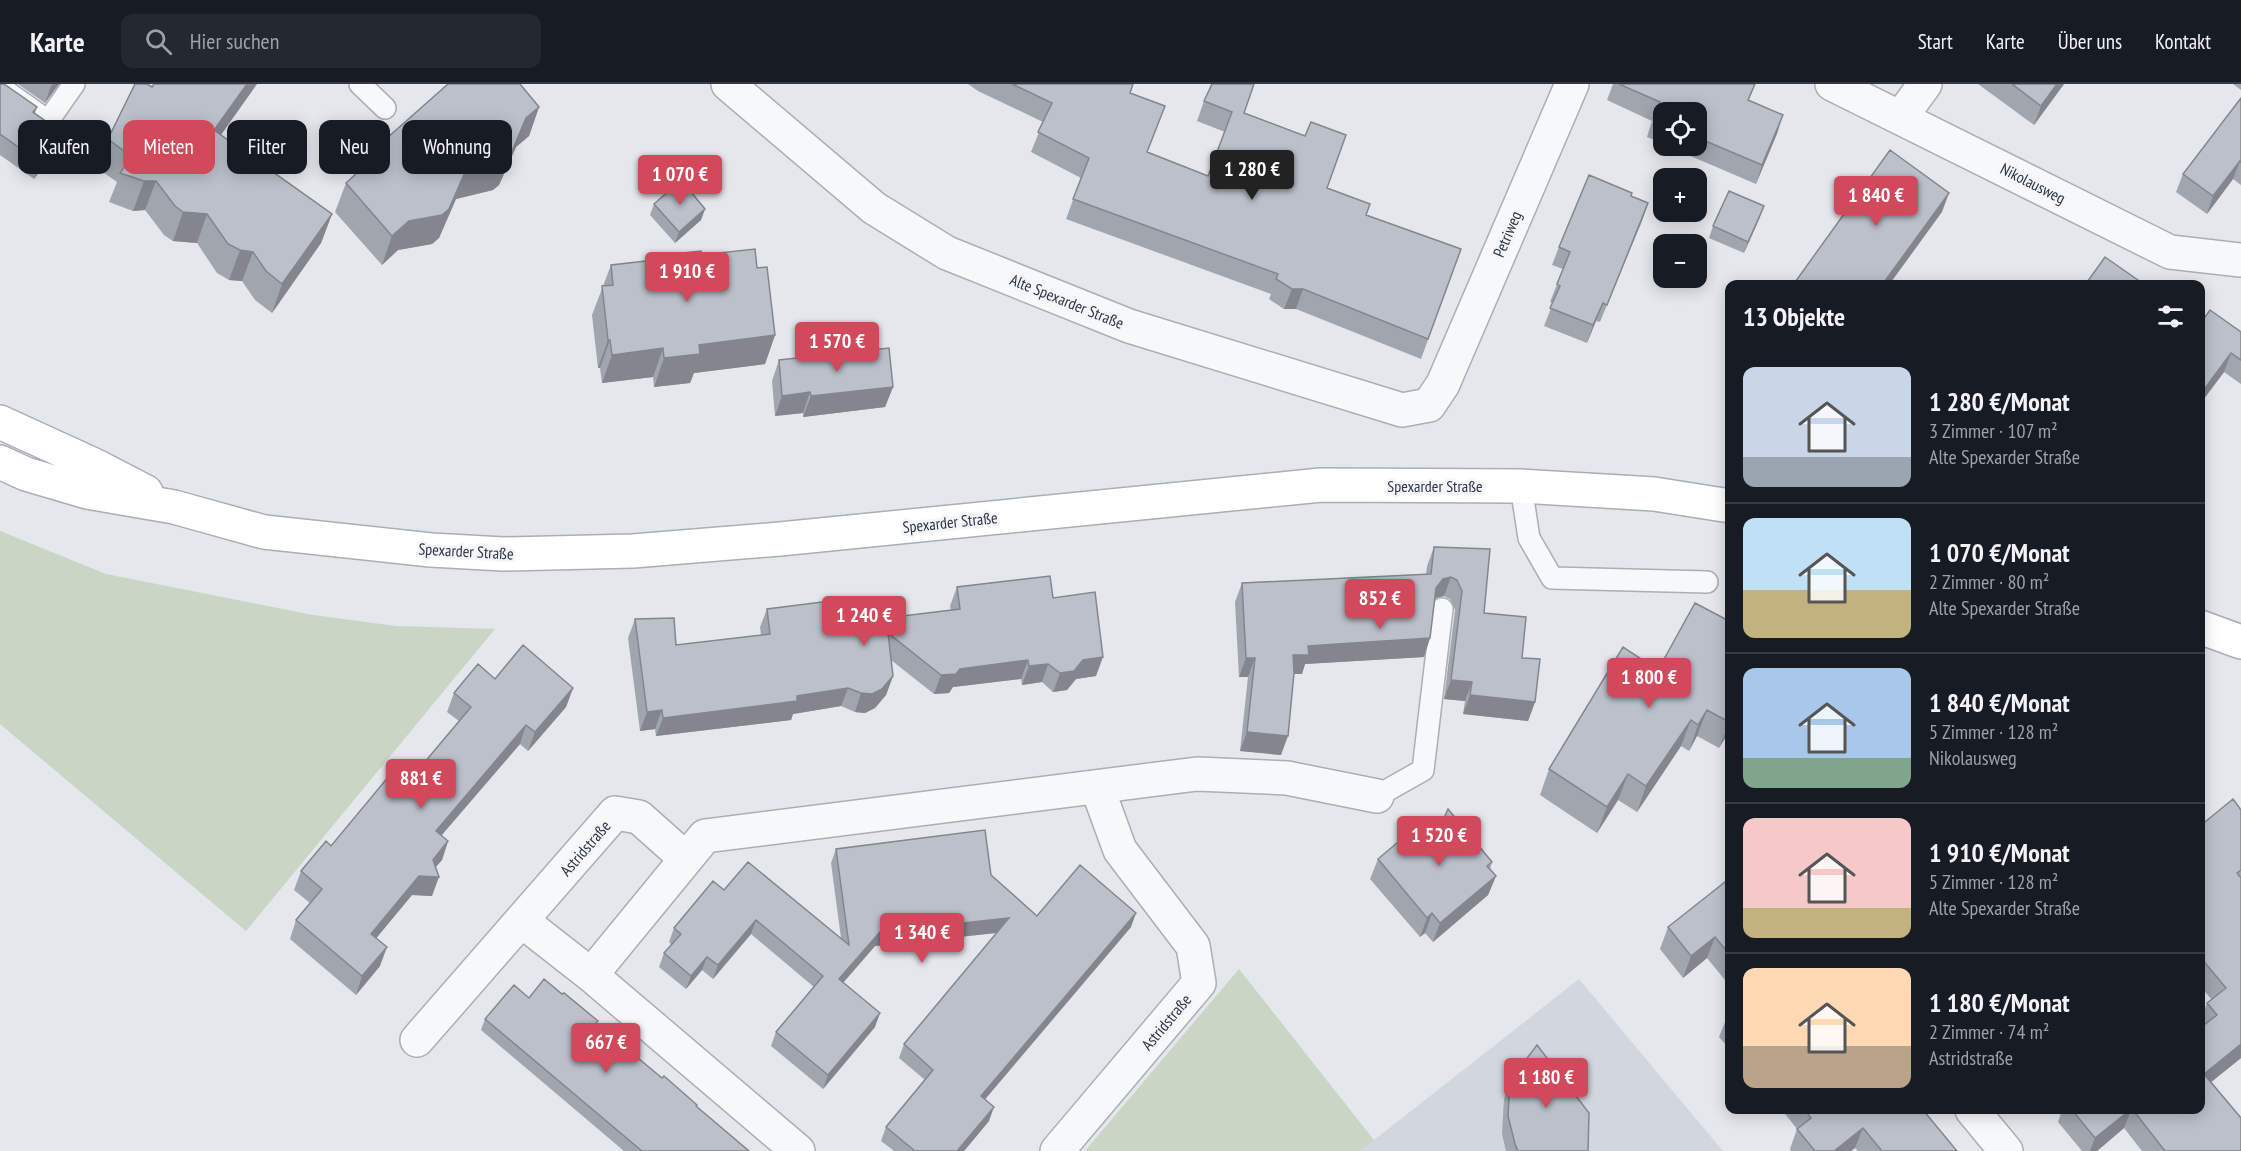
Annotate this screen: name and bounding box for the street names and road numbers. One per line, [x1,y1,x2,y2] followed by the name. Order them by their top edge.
[1997,158,2069,208] street label: Nikolausweg
[1488,208,1526,260] street label: Petriweg
[1007,269,1127,333] street label: Alte Spexarder Straße
[1387,476,1483,496] street label: Spexarder Straße
[902,507,998,537] street label: Spexarder Straße
[418,539,514,563] street label: Spexarder Straße
[555,816,615,880] street label: Astridstraße
[1137,990,1195,1054] street label: Astridstraße

